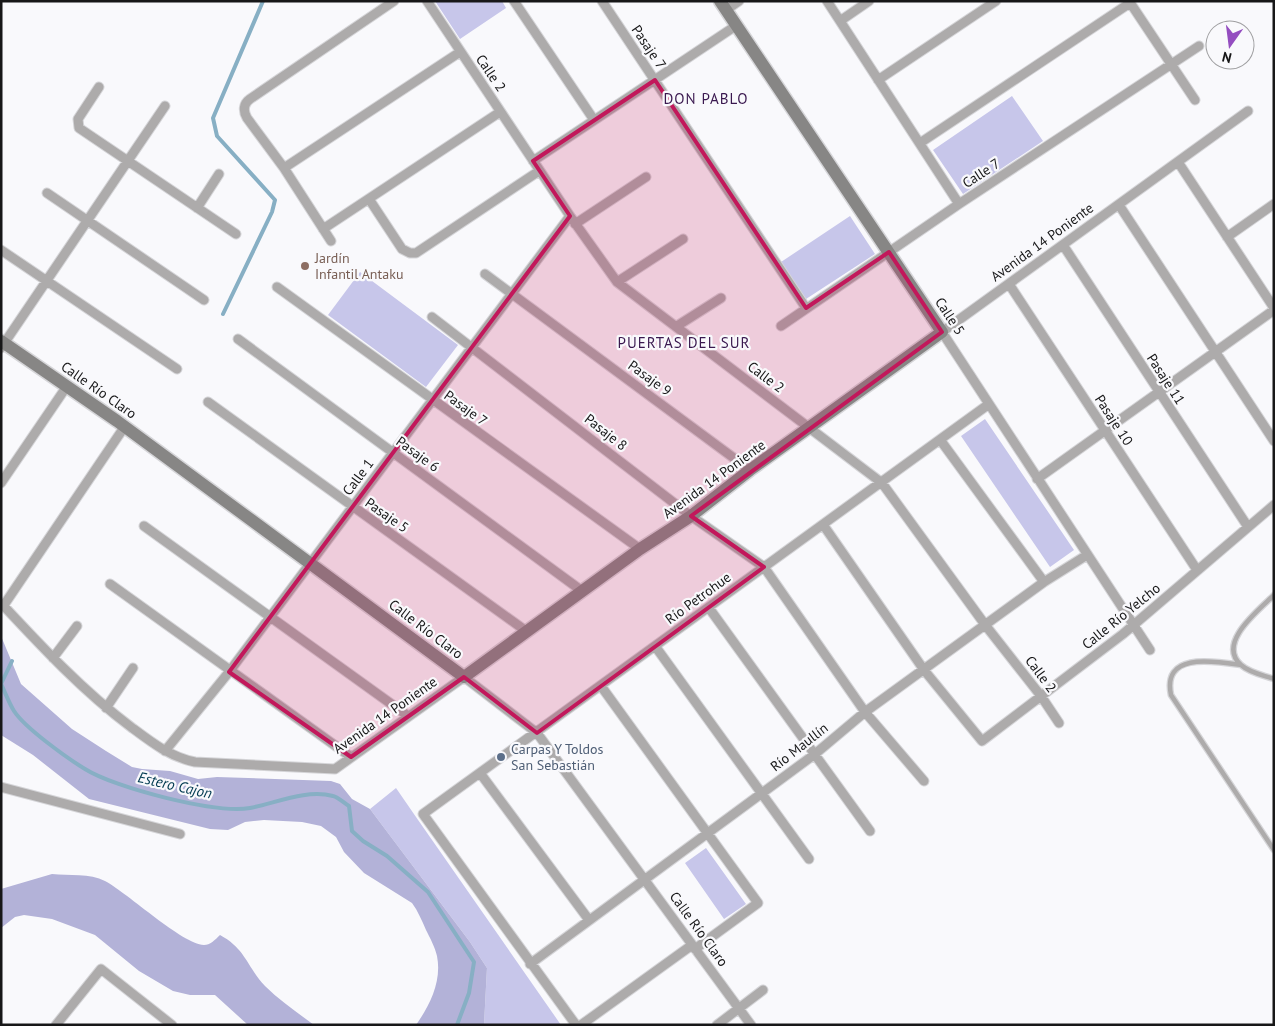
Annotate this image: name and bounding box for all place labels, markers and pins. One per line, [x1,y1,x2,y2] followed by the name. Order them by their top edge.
[314,249,403,283] place label: Jardín Infantil Antaku
[299,260,311,272] marker: Jardín Infantil Antaku
[511,740,604,774] place label: Carpas Y Toldos San Sebastián
[495,751,507,763] marker: Carpas Y Toldos San Sebastián

